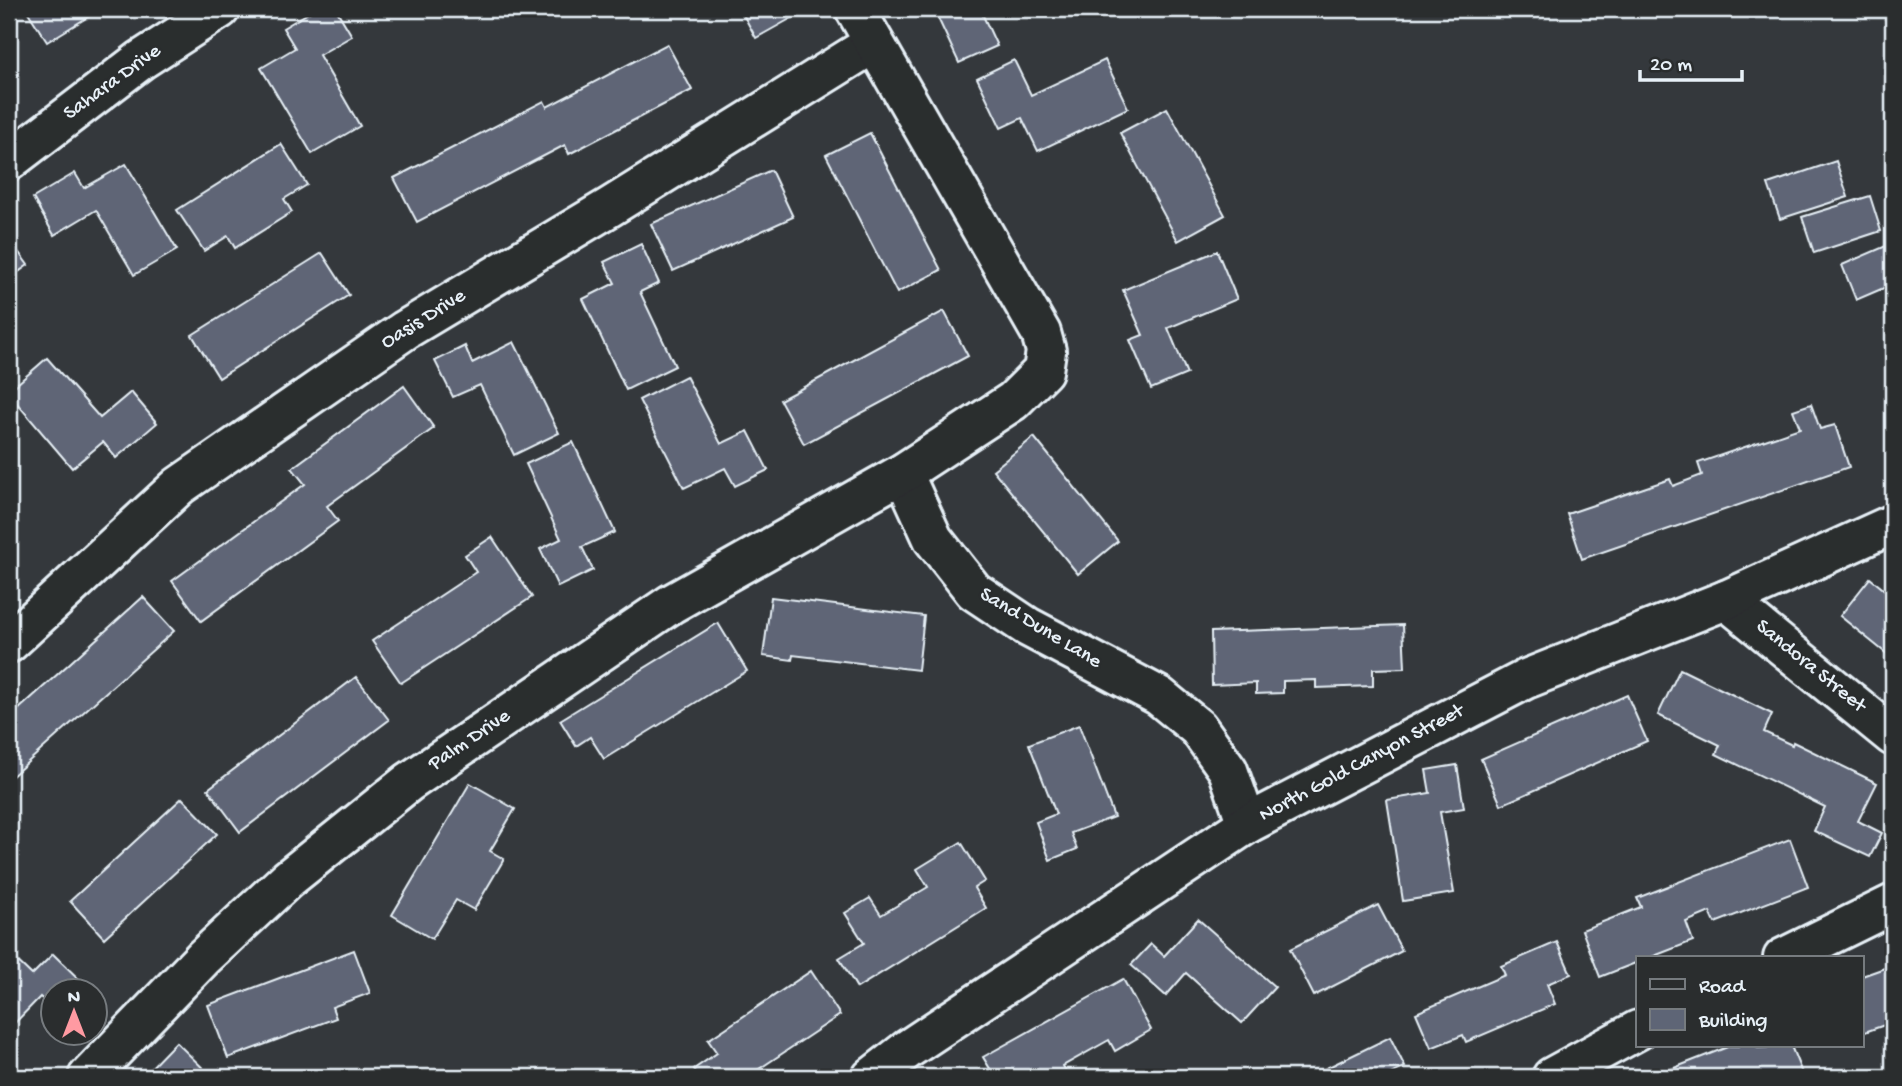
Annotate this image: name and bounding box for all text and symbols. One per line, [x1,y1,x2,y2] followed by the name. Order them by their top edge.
[1640,38,1741,82] scale bar
[59,39,167,127] street label: Sahara Drive
[1650,54,1692,79] text: 20 m
[377,284,472,356] street label: Oasis Drive
[974,583,1107,676] street label: Sand Dune Lane
[1750,615,1872,721] street label: Sandora Street
[1255,698,1471,829] street label: North Gold Canyon Street
[423,704,517,778] street label: Palm Drive
[1636,956,1864,1048] legend
[1699,976,1747,1001] text: Road
[38,978,108,1048] north arrow
[68,987,80,1010] text: N
[1698,1010,1768,1035] text: Building

